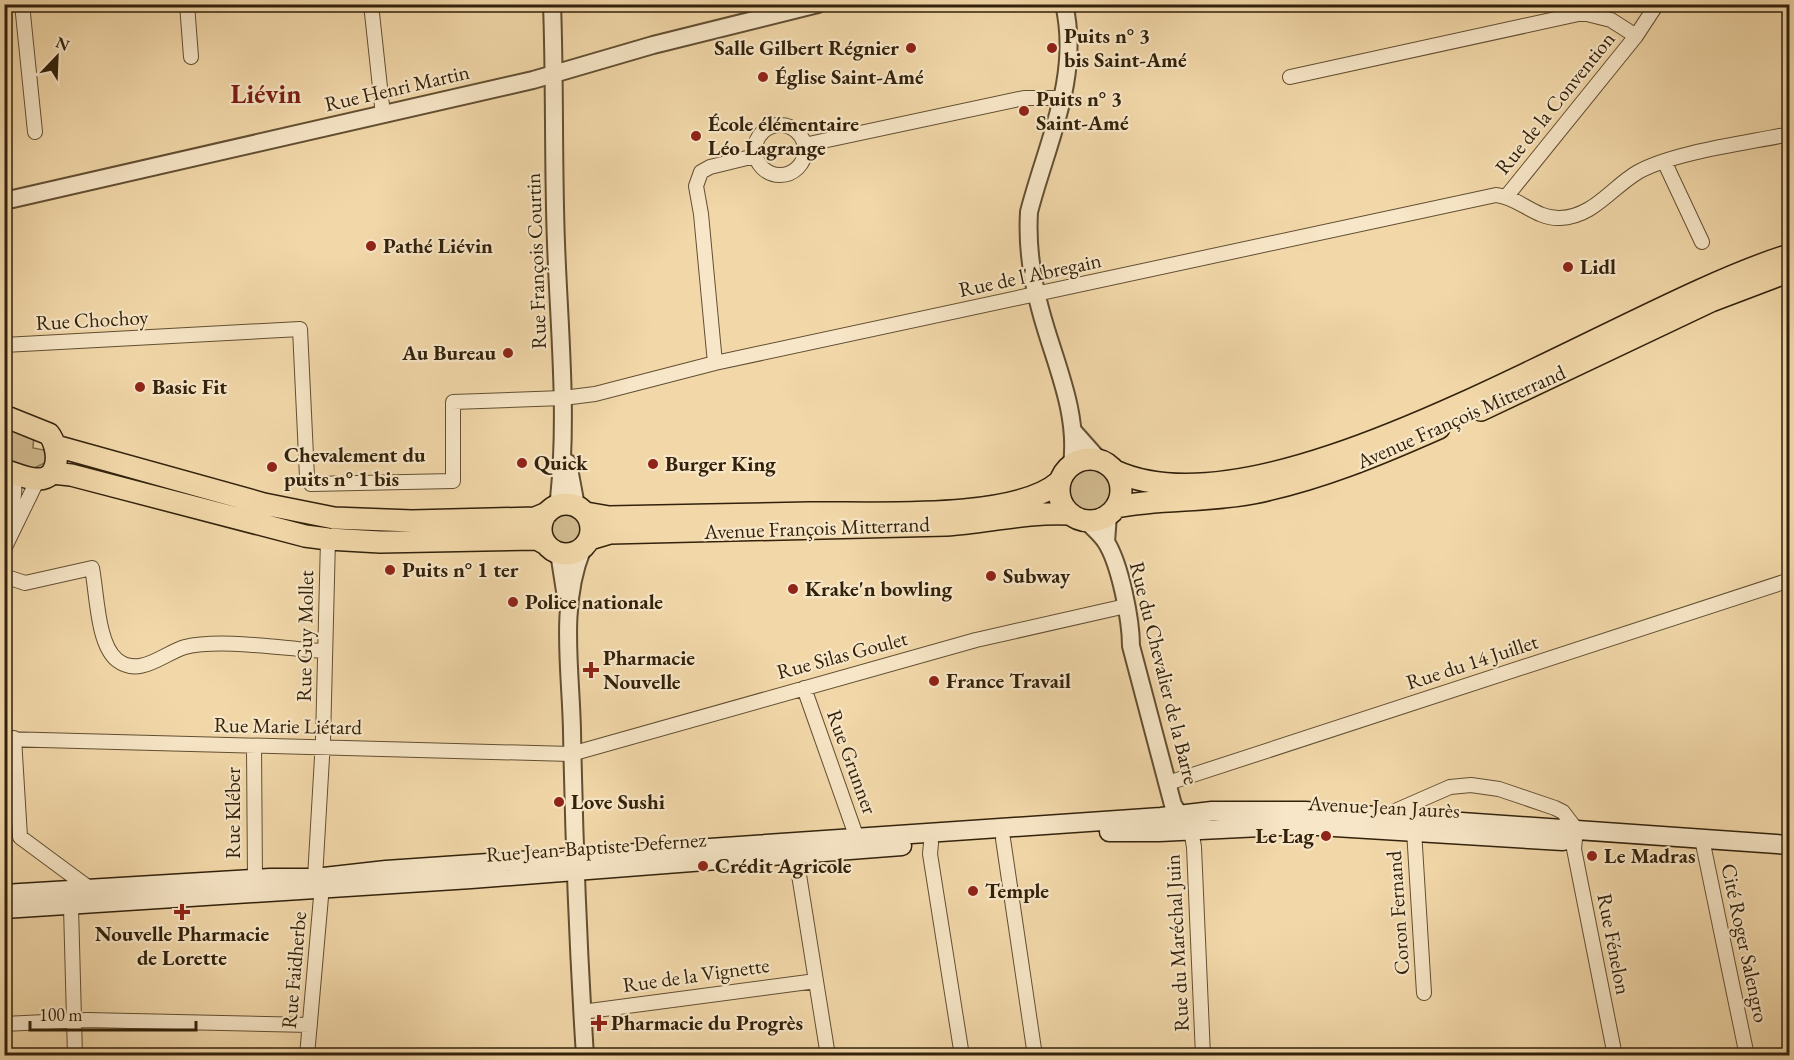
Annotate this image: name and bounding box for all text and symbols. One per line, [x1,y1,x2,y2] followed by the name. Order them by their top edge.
[1064,22,1187,73] place label: Puits n° 3 bis Saint-Amé
[1489,26,1621,180] street label: Rue de la Convention
[27,27,87,87] north arrow
[53,31,73,56] text: N
[714,34,899,61] place label: Salle Gilbert Régnier
[904,41,918,55] marker: Salle Gilbert Régnier
[1045,41,1059,55] marker: Puits n° 3 bis Saint-Amé
[322,58,472,117] street label: Rue Henri Martin
[775,63,924,90] place label: Église Saint-Amé
[756,70,770,84] marker: Église Saint-Amé
[230,76,302,111] district label: Liévin
[1036,85,1129,136] place label: Puits n° 3 Saint-Amé
[1017,104,1031,118] marker: Puits n° 3 Saint-Amé
[708,110,859,161] place label: École élémentaire Léo Lagrange
[689,129,703,143] marker: École élémentaire Léo Lagrange
[519,172,552,350] street label: Rue François Courtin
[383,232,493,259] place label: Pathé Liévin
[364,239,378,253] marker: Pathé Liévin
[956,246,1104,303] street label: Rue de l'Abregain
[1580,253,1616,280] place label: Lidl
[1561,260,1575,274] marker: Lidl
[35,303,150,336] street label: Rue Chochoy
[401,339,496,366] place label: Au Bureau
[501,346,515,360] marker: Au Bureau
[1351,358,1570,475] street label: Avenue François Mitterrand
[152,373,227,400] place label: Basic Fit
[133,380,147,394] marker: Basic Fit
[284,441,426,492] place label: Chevalement du puits n° 1 bis
[534,449,588,476] place label: Quick
[665,450,776,477] place label: Burger King
[515,456,529,470] marker: Quick
[646,457,660,471] marker: Burger King
[265,460,279,474] marker: Chevalement du puits n° 1 bis
[703,510,931,545] street label: Avenue François Mitterrand
[402,556,519,583] place label: Puits n° 1 ter
[1124,559,1205,787] street label: Rue du Chevalier de la Barre
[1003,562,1071,589] place label: Subway
[383,563,397,577] marker: Puits n° 1 ter
[984,569,998,583] marker: Subway
[290,570,319,702] street label: Rue Guy Mollet
[805,575,953,602] place label: Krake'n bowling
[786,582,800,596] marker: Krake'n bowling
[525,588,663,615] place label: Police nationale
[506,595,520,609] marker: Police nationale
[773,624,911,685] street label: Rue Silas Goulet
[1403,627,1541,696] street label: Rue du 14 Juillet
[603,644,695,695] place label: Pharmacie Nouvelle
[584,663,598,677] marker: Pharmacie Nouvelle
[946,667,1071,694] place label: France Travail
[927,674,941,688] marker: France Travail
[821,706,884,818] street label: Rue Grunner
[214,711,363,740] street label: Rue Marie Liétard
[219,767,246,859] street label: Rue Kléber
[571,788,665,815] place label: Love Sushi
[1306,789,1461,824] street label: Avenue Jean Jaurès
[552,795,566,809] marker: Love Sushi
[1256,822,1314,849] place label: Le Lag
[485,825,707,868] street label: Rue Jean-Baptiste Defernez
[1319,829,1333,843] marker: Le Lag
[1604,842,1695,869] place label: Le Madras
[1585,849,1599,863] marker: Le Madras
[1380,850,1415,976] street label: Coron Fernand
[715,852,852,879] place label: Crédit Agricole
[1158,854,1195,1032] street label: Rue du Maréchal Juin
[696,859,710,873] marker: Crédit Agricole
[1715,861,1776,1025] street label: Cité Roger Salengro
[985,877,1049,904] place label: Temple
[966,884,980,898] marker: Temple
[1591,891,1638,997] street label: Rue Fénelon
[175,905,189,919] marker: Nouvelle Pharmacie de Lorette
[275,910,312,1030] street label: Rue Faidherbe
[95,920,270,971] place label: Nouvelle Pharmacie de Lorette
[621,951,771,998] street label: Rue de la Vignette
[30,994,196,1032] scale bar
[39,1003,83,1026] text: 100 m
[611,1009,803,1036] place label: Pharmacie du Progrès
[592,1016,606,1030] marker: Pharmacie du Progrès

